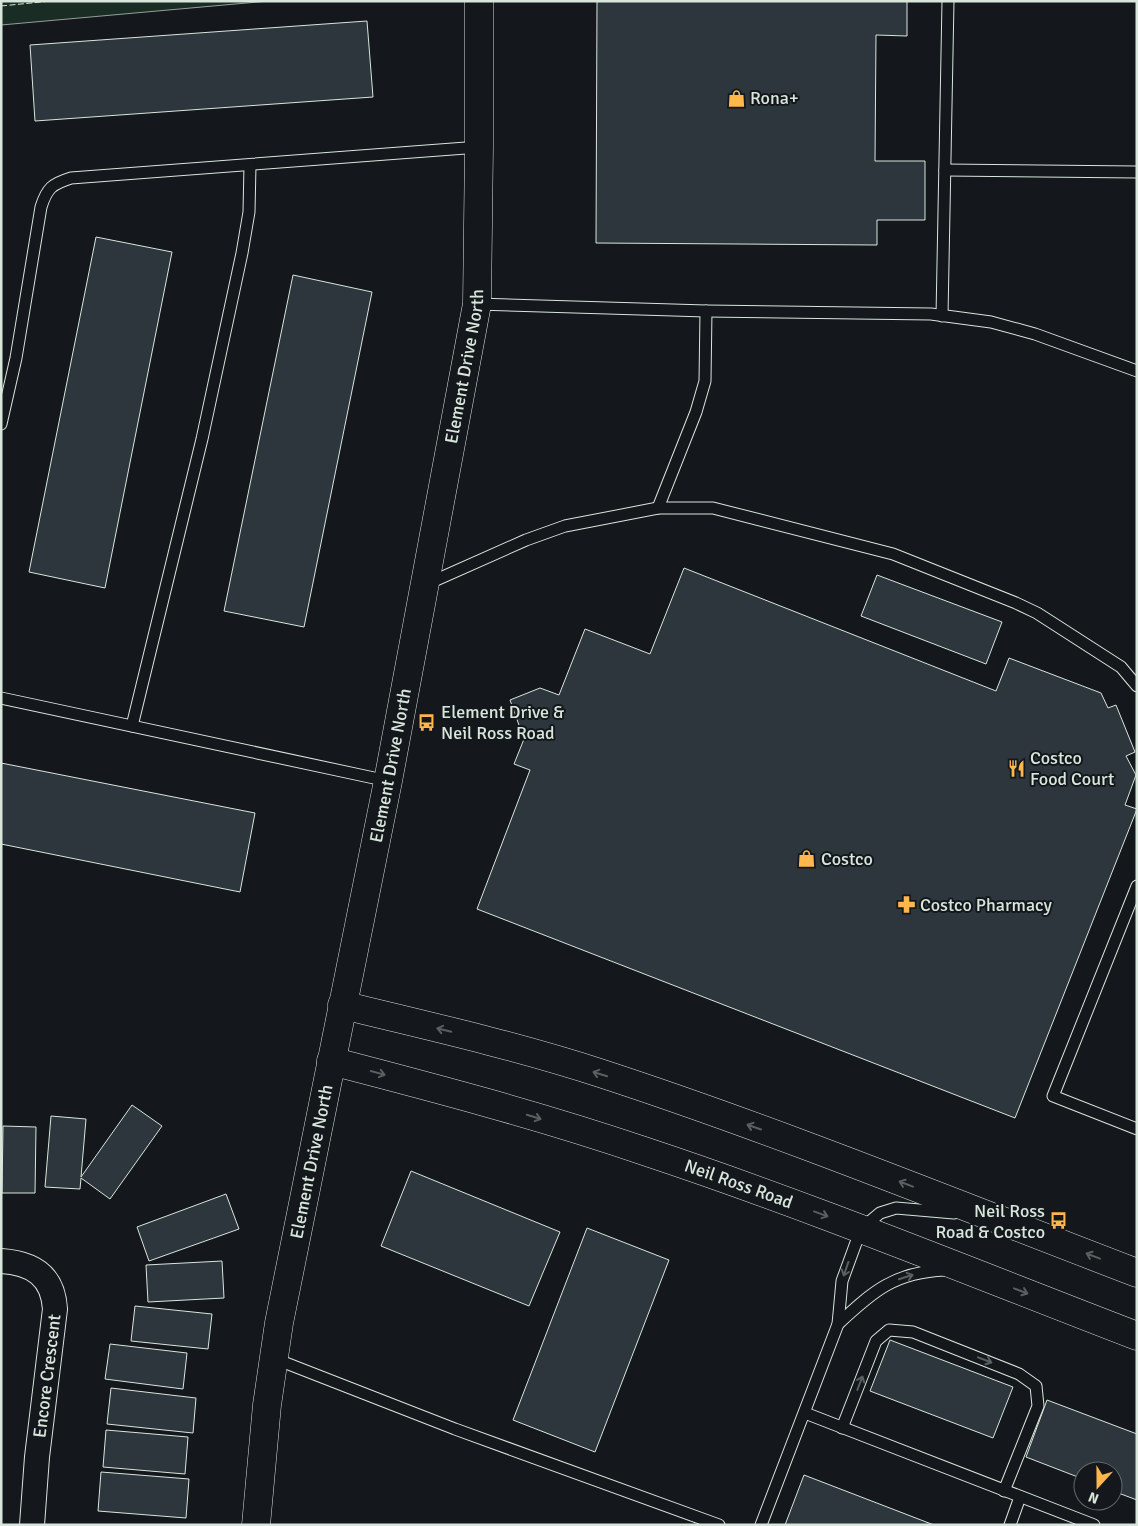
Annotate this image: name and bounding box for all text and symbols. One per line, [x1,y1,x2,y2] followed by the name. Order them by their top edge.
[750,87,799,109] place label: Rona+
[726,88,746,108] shop icon: Rona+
[440,289,488,445] street label: Element Drive North
[365,686,416,845] street label: Element Drive North
[441,701,564,744] place label: Element Drive & Neil Ross Road
[417,712,437,732] bus stop icon: Element Drive & Neil Ross Road
[1030,747,1114,790] place label: Costco Food Court
[1006,758,1026,778] restaurant icon: Costco Food Court
[821,848,873,870] place label: Costco
[797,849,817,869] shop icon: Costco
[920,894,1052,916] place label: Costco Pharmacy
[896,895,916,915] pharmacy icon: Costco Pharmacy
[436,1025,452,1034] one-way arrow
[593,1068,609,1078] one-way arrow
[369,1069,385,1079] one-way arrow
[285,1083,338,1241] street label: Element Drive North
[526,1113,542,1123] one-way arrow
[746,1122,762,1131] one-way arrow
[682,1154,796,1213] street label: Neil Ross Road
[899,1179,914,1189] one-way arrow
[936,1200,1045,1243] place label: Neil Ross Road & Costco
[812,1210,828,1219] one-way arrow
[1049,1211,1069,1231] bus stop icon: Neil Ross Road & Costco
[1086,1251,1101,1260] one-way arrow
[841,1260,850,1276] one-way arrow
[898,1271,914,1281] one-way arrow
[1013,1287,1028,1296] one-way arrow
[28,1313,66,1439] street label: Encore Crescent
[976,1356,992,1365] one-way arrow
[856,1375,865,1391] one-way arrow
[1073,1461,1123,1511] north arrow
[1086,1488,1101,1507] text: N

